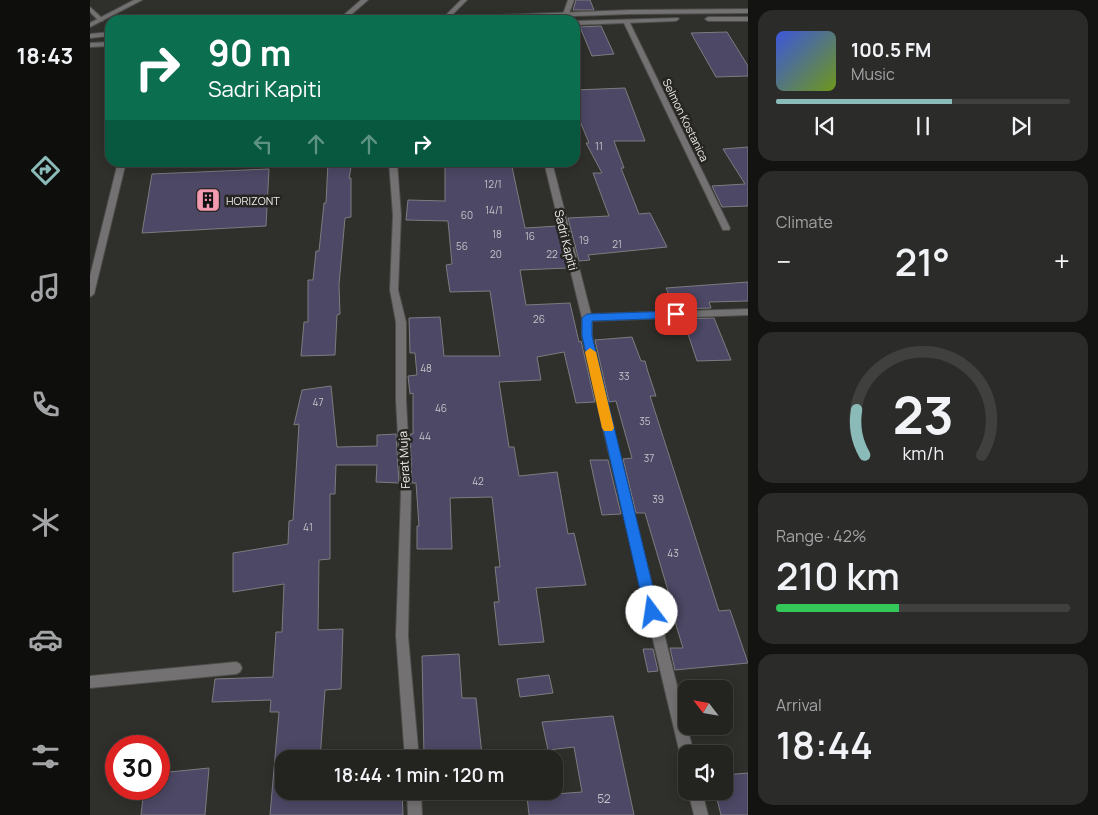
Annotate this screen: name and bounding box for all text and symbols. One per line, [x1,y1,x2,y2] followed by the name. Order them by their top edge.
[208,29,291,77] text: 90 m
[125,35,190,100] icon: right
[851,37,931,63] text: 100.5 FM
[17,41,73,71] text: 18:43
[851,63,895,85] text: Music
[208,74,322,104] text: Sadri Kapiti
[659,76,713,164] street label: Selmon Kostanica
[811,112,839,140] icon: previous
[909,112,937,140] icon: pause
[1007,112,1035,140] icon: next
[249,130,277,158] icon: left
[302,130,330,158] icon: ahead
[355,130,383,158] icon: ahead
[408,130,436,158] icon: right
[595,139,603,153] house number: 11
[28,153,63,188] icon: directions
[484,177,502,191] house number: 12/1
[195,187,221,213] building icon: HORIZONT
[226,193,280,208] place label: HORIZONT
[485,203,503,217] house number: 14/1
[461,208,473,222] house number: 60
[550,208,582,272] street label: Sadri Kapiti
[776,211,833,233] text: Climate
[492,227,502,241] house number: 18
[525,229,535,243] house number: 16
[579,233,589,247] house number: 19
[895,235,950,287] text: 21°
[612,237,622,251] house number: 21
[456,239,468,253] house number: 56
[776,242,791,280] text: −
[1054,242,1070,280] text: +
[490,247,502,261] house number: 20
[546,247,558,261] house number: 22
[28,270,63,305] icon: music
[655,293,697,335] pin
[662,300,690,328] icon: arrive
[533,312,545,326] house number: 26
[420,361,432,375] house number: 48
[618,369,630,383] house number: 33
[892,379,954,450] text: 23
[28,387,63,422] icon: phone
[313,395,323,409] house number: 47
[435,401,447,415] house number: 46
[639,414,651,428] house number: 35
[419,429,431,443] house number: 44
[394,431,414,489] street label: Ferat Muja
[902,441,944,465] text: km/h
[644,451,654,465] house number: 37
[472,474,484,488] house number: 42
[652,492,664,506] house number: 39
[28,505,63,540] icon: climate
[303,520,313,534] house number: 41
[776,525,866,547] text: Range · 42%
[667,546,679,560] house number: 43
[776,549,900,601] text: 210 km
[625,585,677,637] position arrow
[28,622,63,657] icon: car
[678,680,732,735] north arrow
[678,680,733,800] map controls
[776,694,822,716] text: Arrival
[776,718,873,770] text: 18:44
[105,735,170,800] speed limit sign: 30
[28,739,63,774] icon: filters
[678,745,733,800] button: sound
[334,762,504,788] text: 18:44 · 1 min · 120 m
[597,790,611,807] house number: 52

